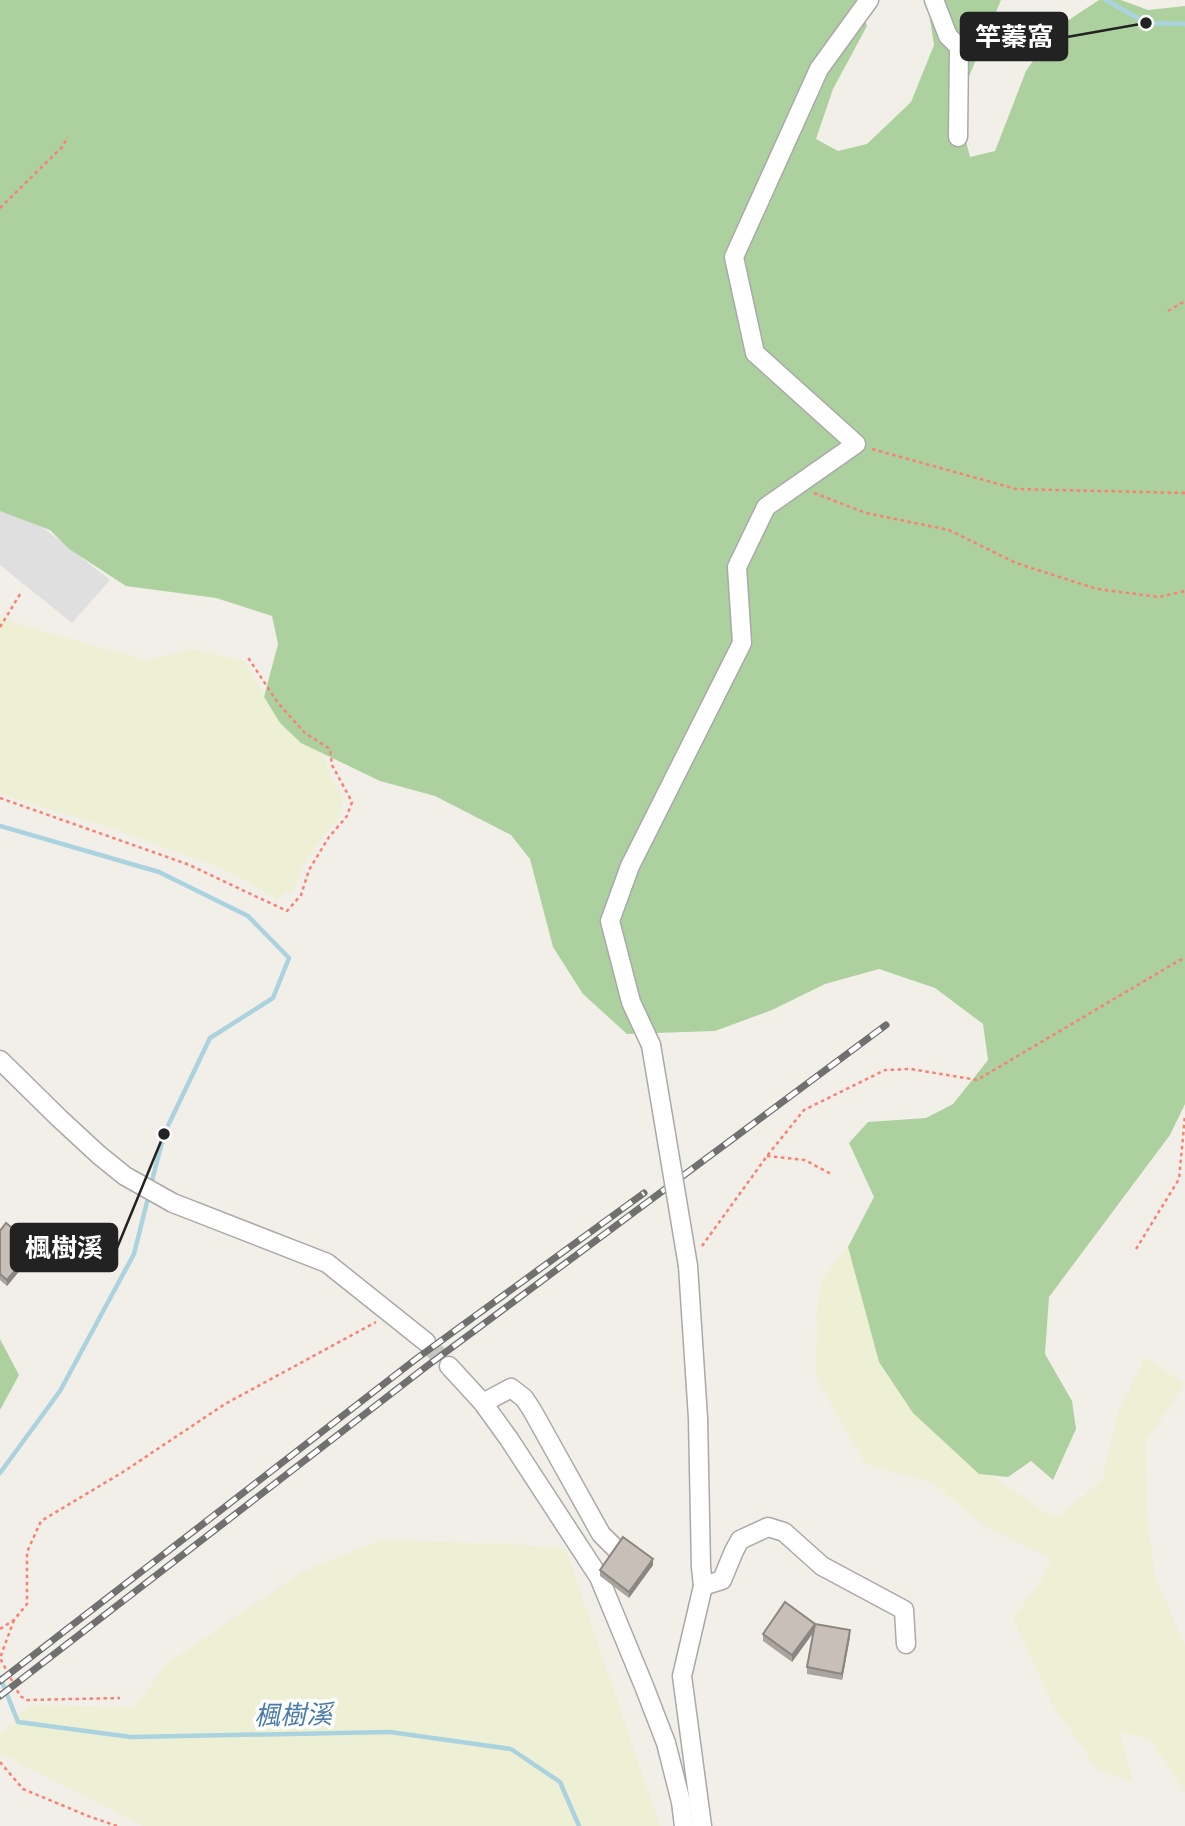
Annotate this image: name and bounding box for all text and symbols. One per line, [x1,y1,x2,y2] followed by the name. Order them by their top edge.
[961,13,1067,60] callout: 竿蓁窩
[975,22,1053,52] text: 竿蓁窩
[11,1224,117,1271] callout: 楓樹溪
[25,1233,103,1263] text: 楓樹溪
[254,1699,336,1731] water label: 楓樹溪

